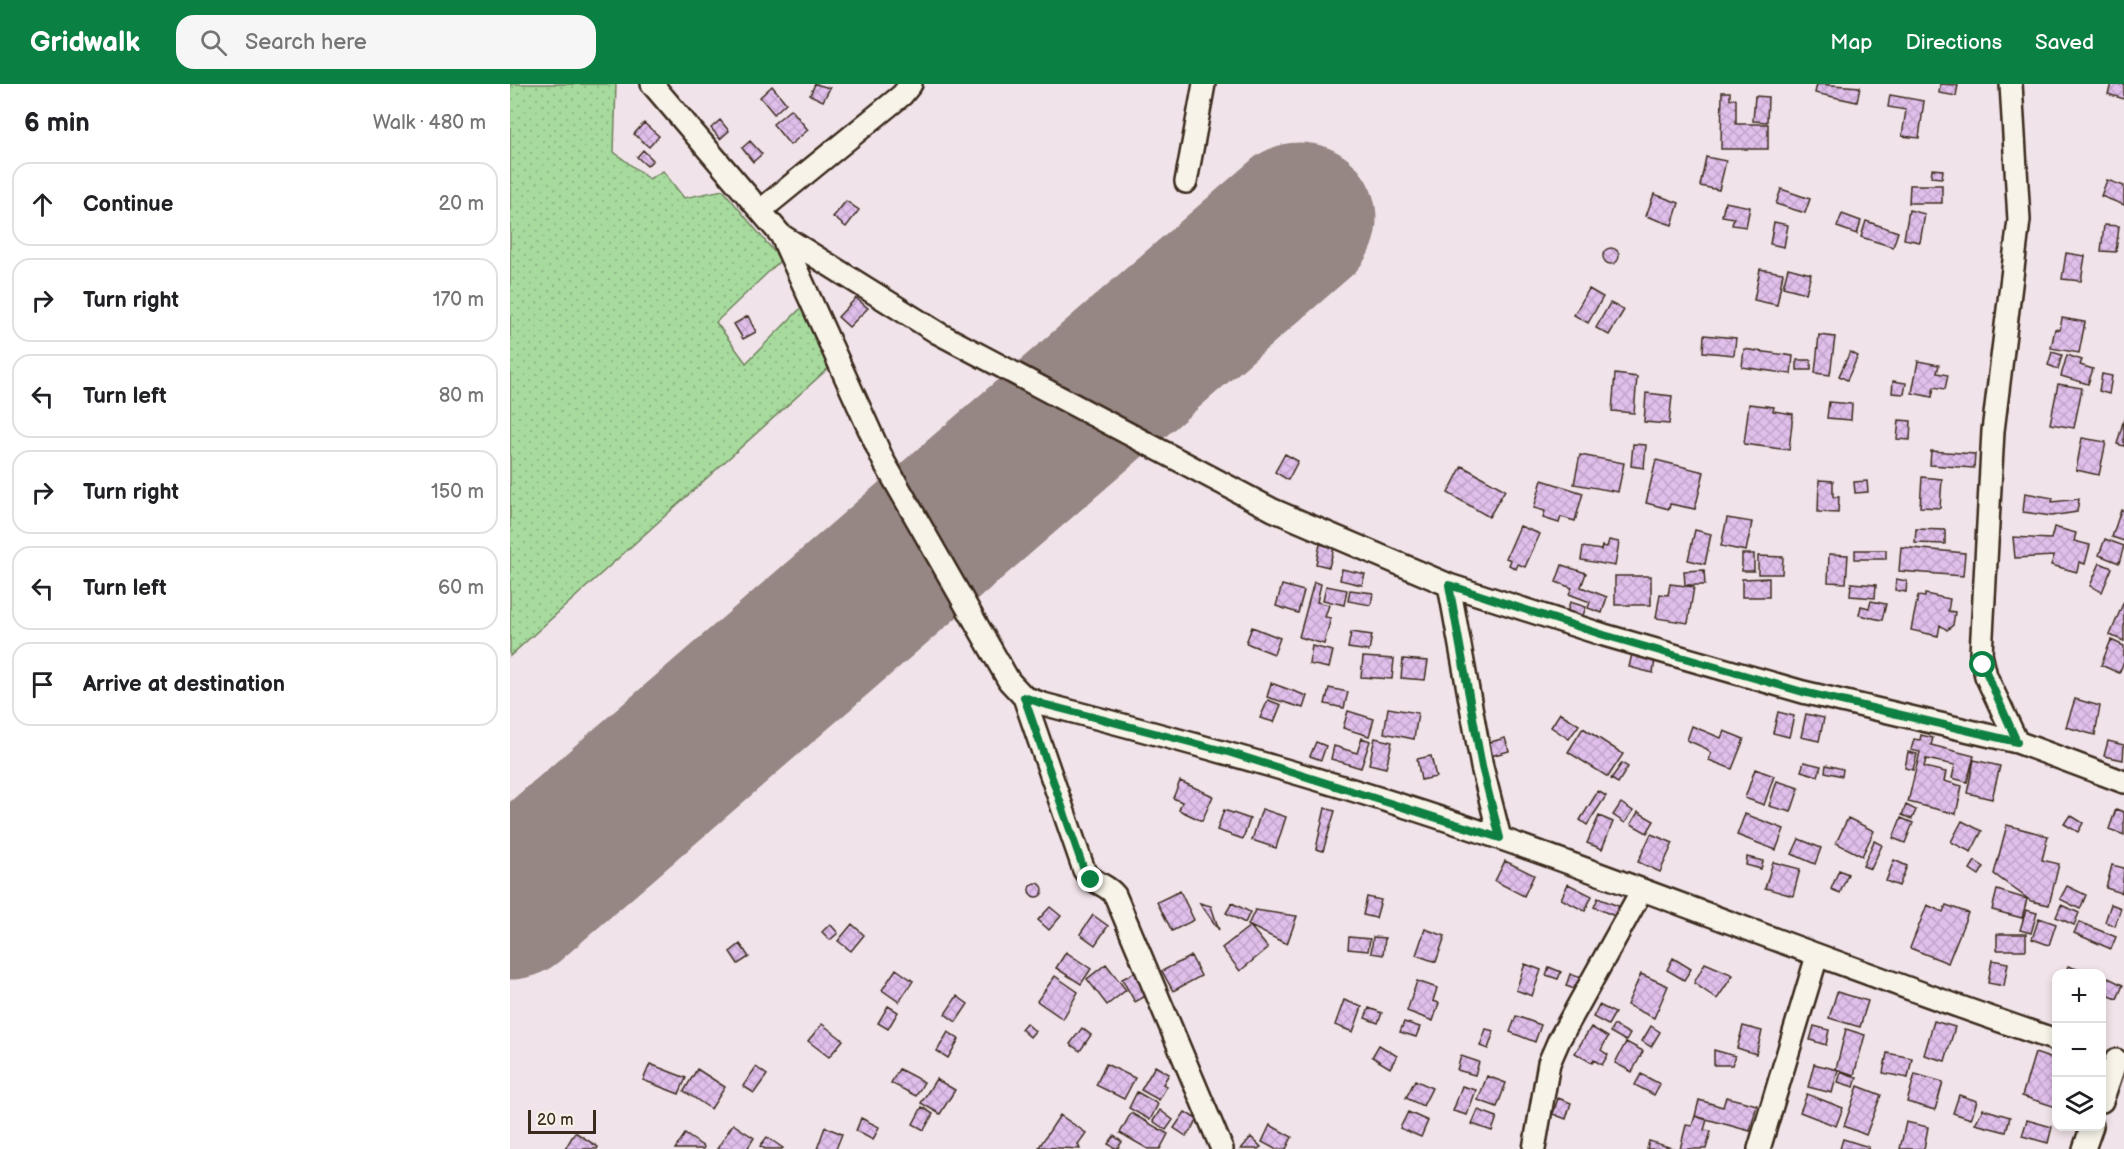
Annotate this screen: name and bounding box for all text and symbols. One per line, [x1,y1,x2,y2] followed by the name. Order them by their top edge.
[176,15,596,69] search box
[30,26,140,59] text: Gridwalk
[197,26,230,59] icon: search
[245,29,367,56] text: Search here
[1830,30,1873,55] text: Map
[1906,30,2002,55] text: Directions
[2035,30,2094,55] text: Saved
[24,108,90,139] text: 6 min
[373,111,486,135] text: Walk · 480 m
[26,188,59,221] icon: ahead
[83,191,173,218] text: Continue
[439,192,484,216] text: 20 m
[26,284,59,317] icon: right
[83,287,179,314] text: Turn right
[433,288,484,312] text: 170 m
[26,380,59,413] icon: left
[83,383,167,410] text: Turn left
[439,384,484,408] text: 80 m
[26,476,59,509] icon: right
[83,479,179,506] text: Turn right
[431,480,484,504] text: 150 m
[26,572,59,605] icon: left
[83,575,167,602] text: Turn left
[438,576,484,600] text: 60 m
[1969,651,1995,677] route start
[26,668,59,701] icon: arrive
[83,671,285,698] text: Arrive at destination
[1077,866,1103,892] route end
[2052,969,2106,1131] map controls
[2052,969,2106,1023] button: +
[2052,1023,2106,1077] button: −
[2052,1077,2106,1131] button: layers
[528,1107,596,1134] scale bar
[537,1111,573,1130] text: 20 m

